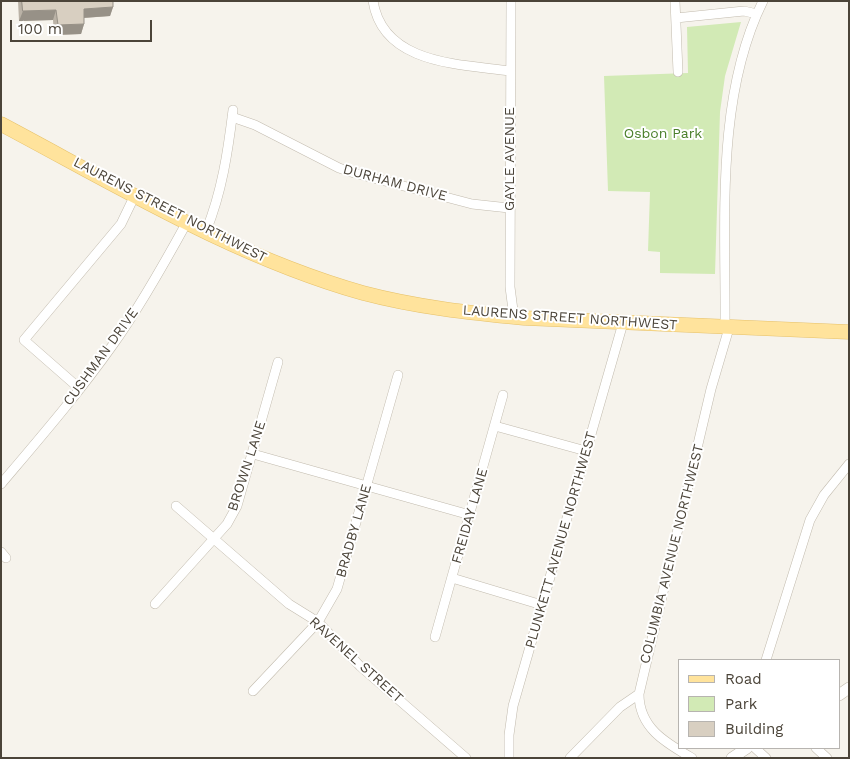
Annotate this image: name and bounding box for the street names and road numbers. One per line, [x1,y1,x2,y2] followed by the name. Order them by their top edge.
[502,107,518,211] street label: GAYLE AVENUE
[70,154,270,266] street label: LAURENS STREET NORTHWEST
[341,161,449,205] street label: DURHAM DRIVE
[462,302,678,334] street label: LAURENS STREET NORTHWEST
[60,305,142,409] street label: CUSHMAN DRIVE
[224,419,270,513] street label: BROWN LANE
[522,430,600,650] street label: PLUNKETT AVENUE NORTHWEST
[637,443,707,665] street label: COLUMBIA AVENUE NORTHWEST
[448,466,492,566] street label: FREIDAY LANE
[333,482,375,580] street label: BRADBY LANE
[306,613,406,707] street label: RAVENEL STREET

